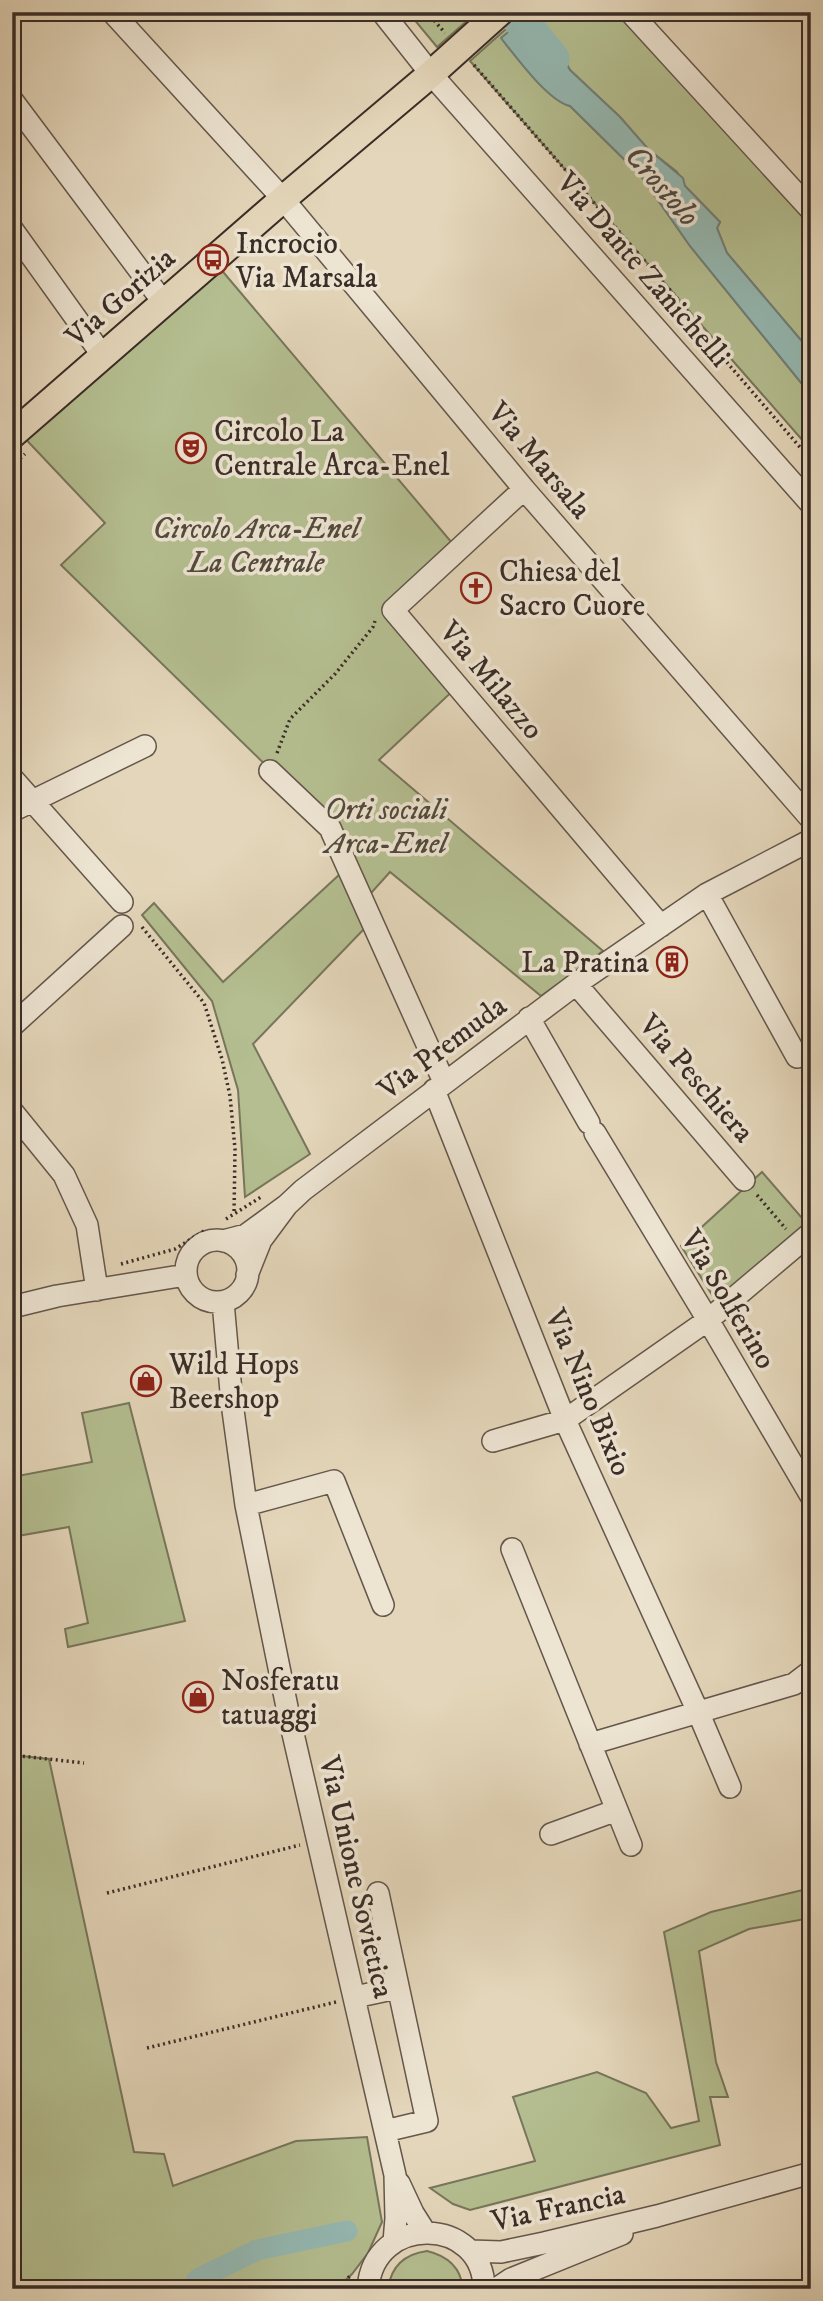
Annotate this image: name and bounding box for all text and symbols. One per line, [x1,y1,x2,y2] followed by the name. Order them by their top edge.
[615,137,708,235] water label: Crostolo
[547,164,738,375] street label: Via Dante Zanichelli
[235,226,378,297] place label: Incrocio Via Marsala
[58,240,184,357] street label: Via Gorizia
[196,243,230,277] bus stop icon: Incrocio Via Marsala
[479,394,599,527] street label: Via Marsala
[214,414,449,485] place label: Circolo La Centrale Arca-Enel
[174,431,208,465] theatre icon: Circolo La Centrale Arca-Enel
[152,511,363,582] park label: Circolo Arca-Enel La Centrale
[499,554,645,625] place label: Chiesa del Sacro Cuore
[459,571,493,605] church icon: Chiesa del Sacro Cuore
[430,613,551,748] street label: Via Milazzo
[322,792,450,863] park label: Orti sociali Arca-Enel
[521,945,649,982] place label: La Pratina
[655,945,689,979] building icon: La Pratina
[371,988,515,1109] street label: Via Premuda
[629,1007,762,1151] street label: Via Peschiera
[671,1223,784,1376] street label: Via Solferino
[536,1303,639,1482] street label: Via Nino Bixio
[168,1347,299,1418] place label: Wild Hops Beershop
[129,1364,163,1398] shop icon: Wild Hops Beershop
[221,1663,340,1734] place label: Nosferatu tatuaggi
[181,1680,215,1714] shop icon: Nosferatu tatuaggi
[309,1752,401,2002] street label: Via Unione Sovietica
[487,2176,629,2241] street label: Via Francia

